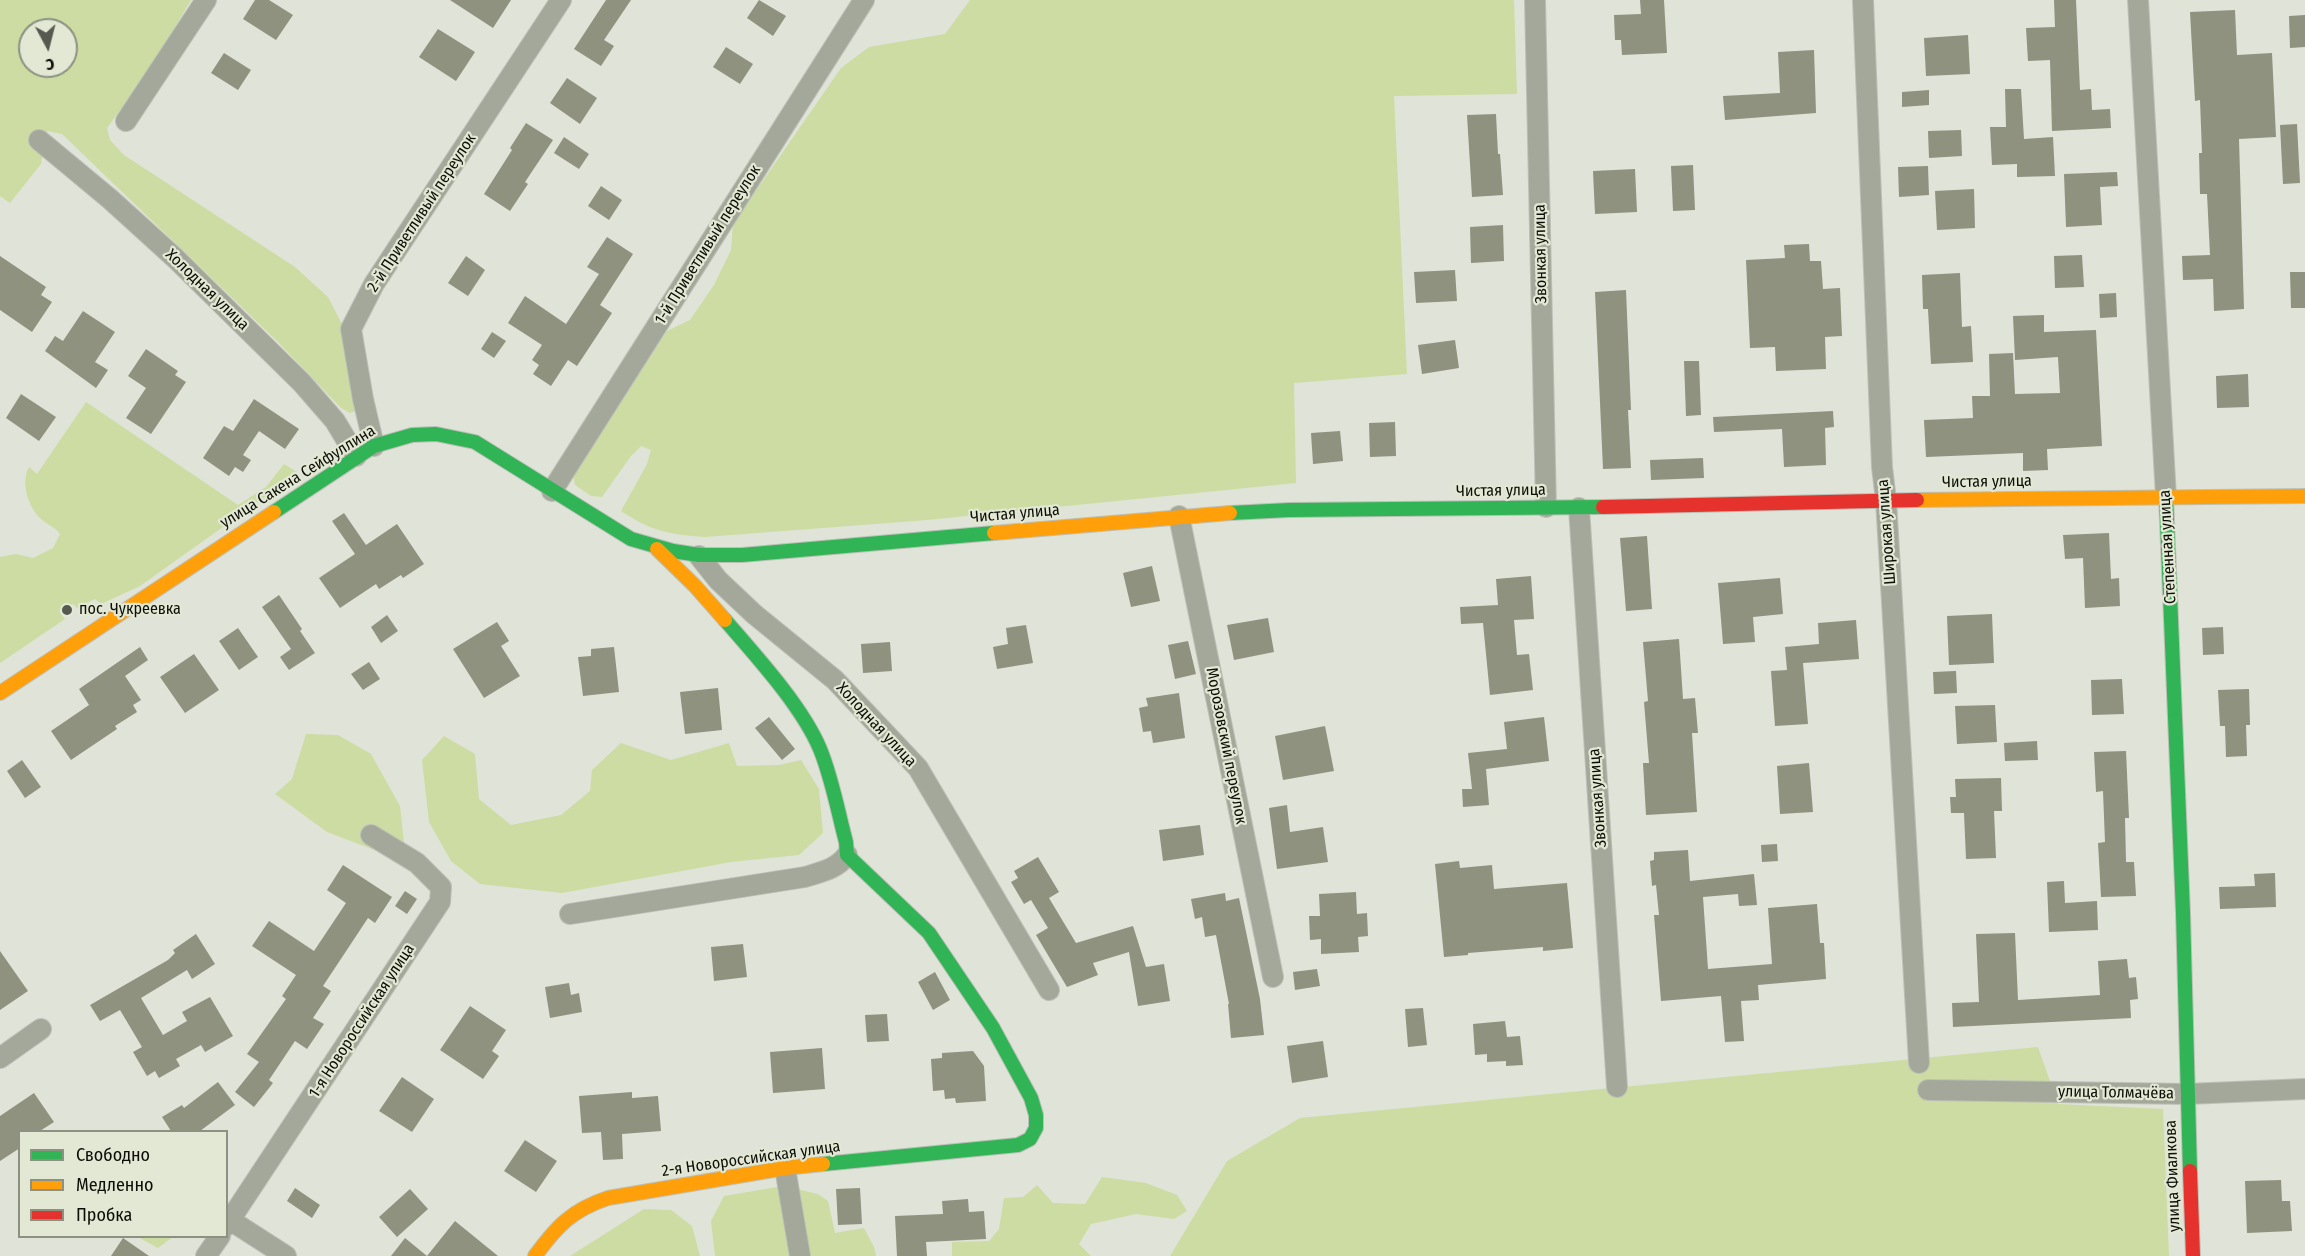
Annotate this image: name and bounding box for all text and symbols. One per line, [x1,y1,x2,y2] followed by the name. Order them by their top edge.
[18,18,78,78] north arrow
[45,54,55,74] text: С
[364,130,480,296] street label: 2-й Приветливый переулок
[651,162,765,328] street label: 1-й Приветливый переулок
[1531,204,1551,304] street label: Звонкая улица
[161,245,253,335] street label: Холодная улица
[217,421,379,533] street label: улица Сакена Сейфуллина
[1942,472,2032,492] street label: Чистая улица
[1874,479,1900,585] street label: Широкая улица
[1456,481,1546,501] street label: Чистая улица
[2155,489,2181,605] street label: Степенная улица
[969,501,1061,527] street label: Чистая улица
[79,600,181,620] place label: пос. Чукреевка
[60,603,74,617] marker: пос. Чукреевка
[1201,666,1251,826] street label: Морозовский переулок
[832,679,920,771] street label: Холодная улица
[1585,748,1611,848] street label: Звонкая улица
[305,941,419,1101] street label: 1-я Новороссийская улица
[2058,1082,2174,1104] street label: улица Толмачёва
[2161,1120,2185,1232] street label: улица Фиалкова
[18,1130,228,1238] legend
[660,1137,842,1181] street label: 2-я Новороссийская улица
[76,1144,150,1166] text: Свободно
[76,1174,154,1196] text: Медленно
[76,1204,132,1226] text: Пробка

